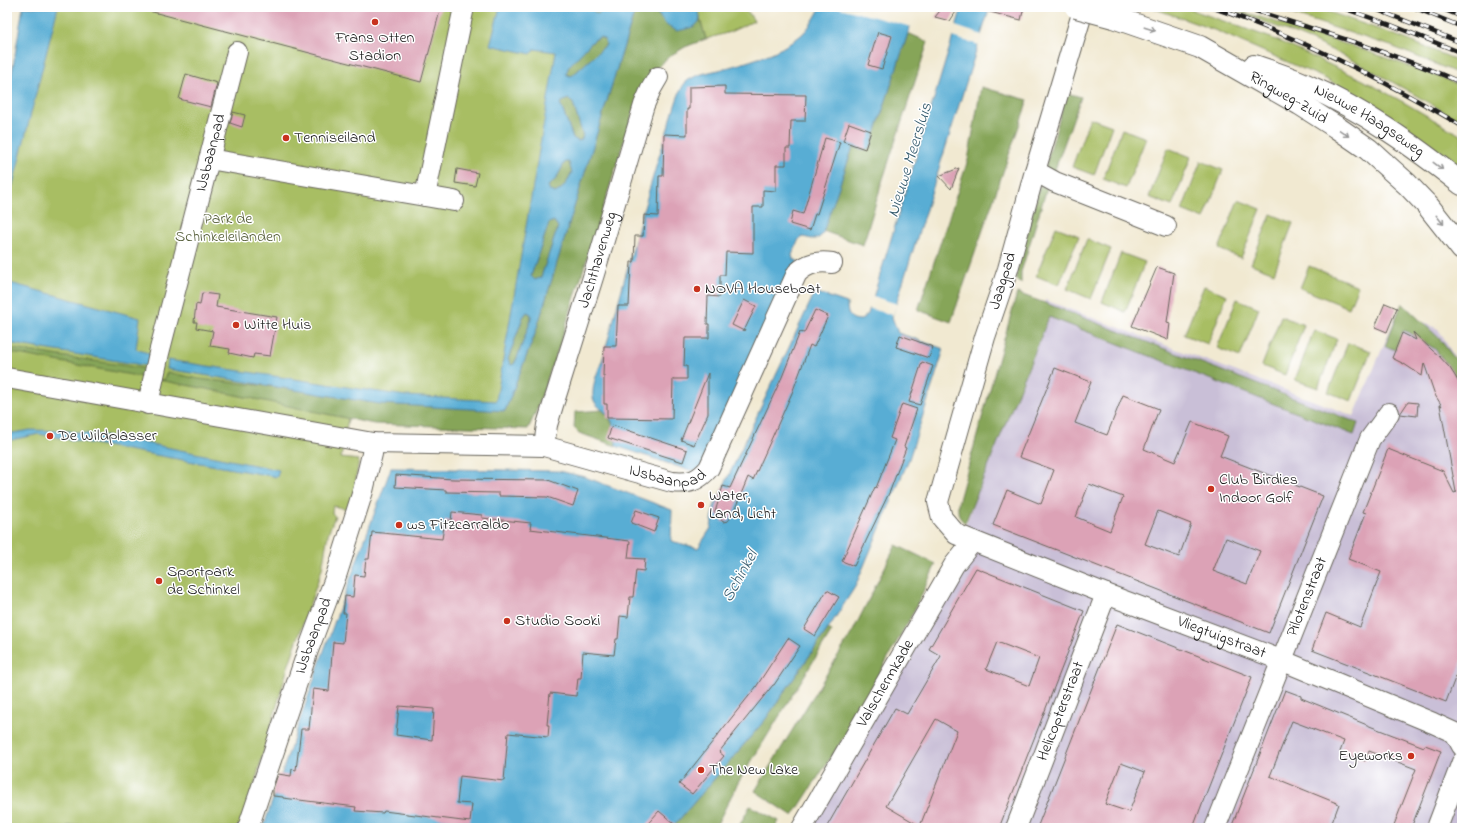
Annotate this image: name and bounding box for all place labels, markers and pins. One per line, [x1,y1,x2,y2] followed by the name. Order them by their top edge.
[370,17,380,27] marker: Frans Otten Stadion
[334,26,415,68] place label: Frans Otten Stadion
[294,126,375,150] place label: Tenniseiland
[281,133,291,143] marker: Tenniseiland
[705,277,821,301] place label: NOVA Houseboat
[692,284,702,294] marker: NOVA Houseboat
[244,313,311,337] place label: Witte Huis
[231,320,241,330] marker: Witte Huis
[57,424,157,448] place label: De Wildplasser
[45,431,55,441] marker: De Wildplasser
[1219,468,1298,510] place label: Club Birdies Indoor Golf
[709,484,777,526] place label: Water, Land, Licht
[1206,484,1216,494] marker: Club Birdies Indoor Golf
[696,500,706,510] marker: Water, Land, Licht
[407,513,509,537] place label: ws Fitzcarraldo
[394,520,404,530] marker: ws Fitzcarraldo
[167,560,240,602] place label: Sportpark de Schinkel
[154,576,164,586] marker: Sportpark de Schinkel
[515,609,600,633] place label: Studio Sooki
[502,616,512,626] marker: Studio Sooki
[1338,744,1403,768] place label: Eyeworks
[1406,751,1416,761] marker: Eyeworks
[709,758,799,782] place label: The New Lake
[696,765,706,775] marker: The New Lake

